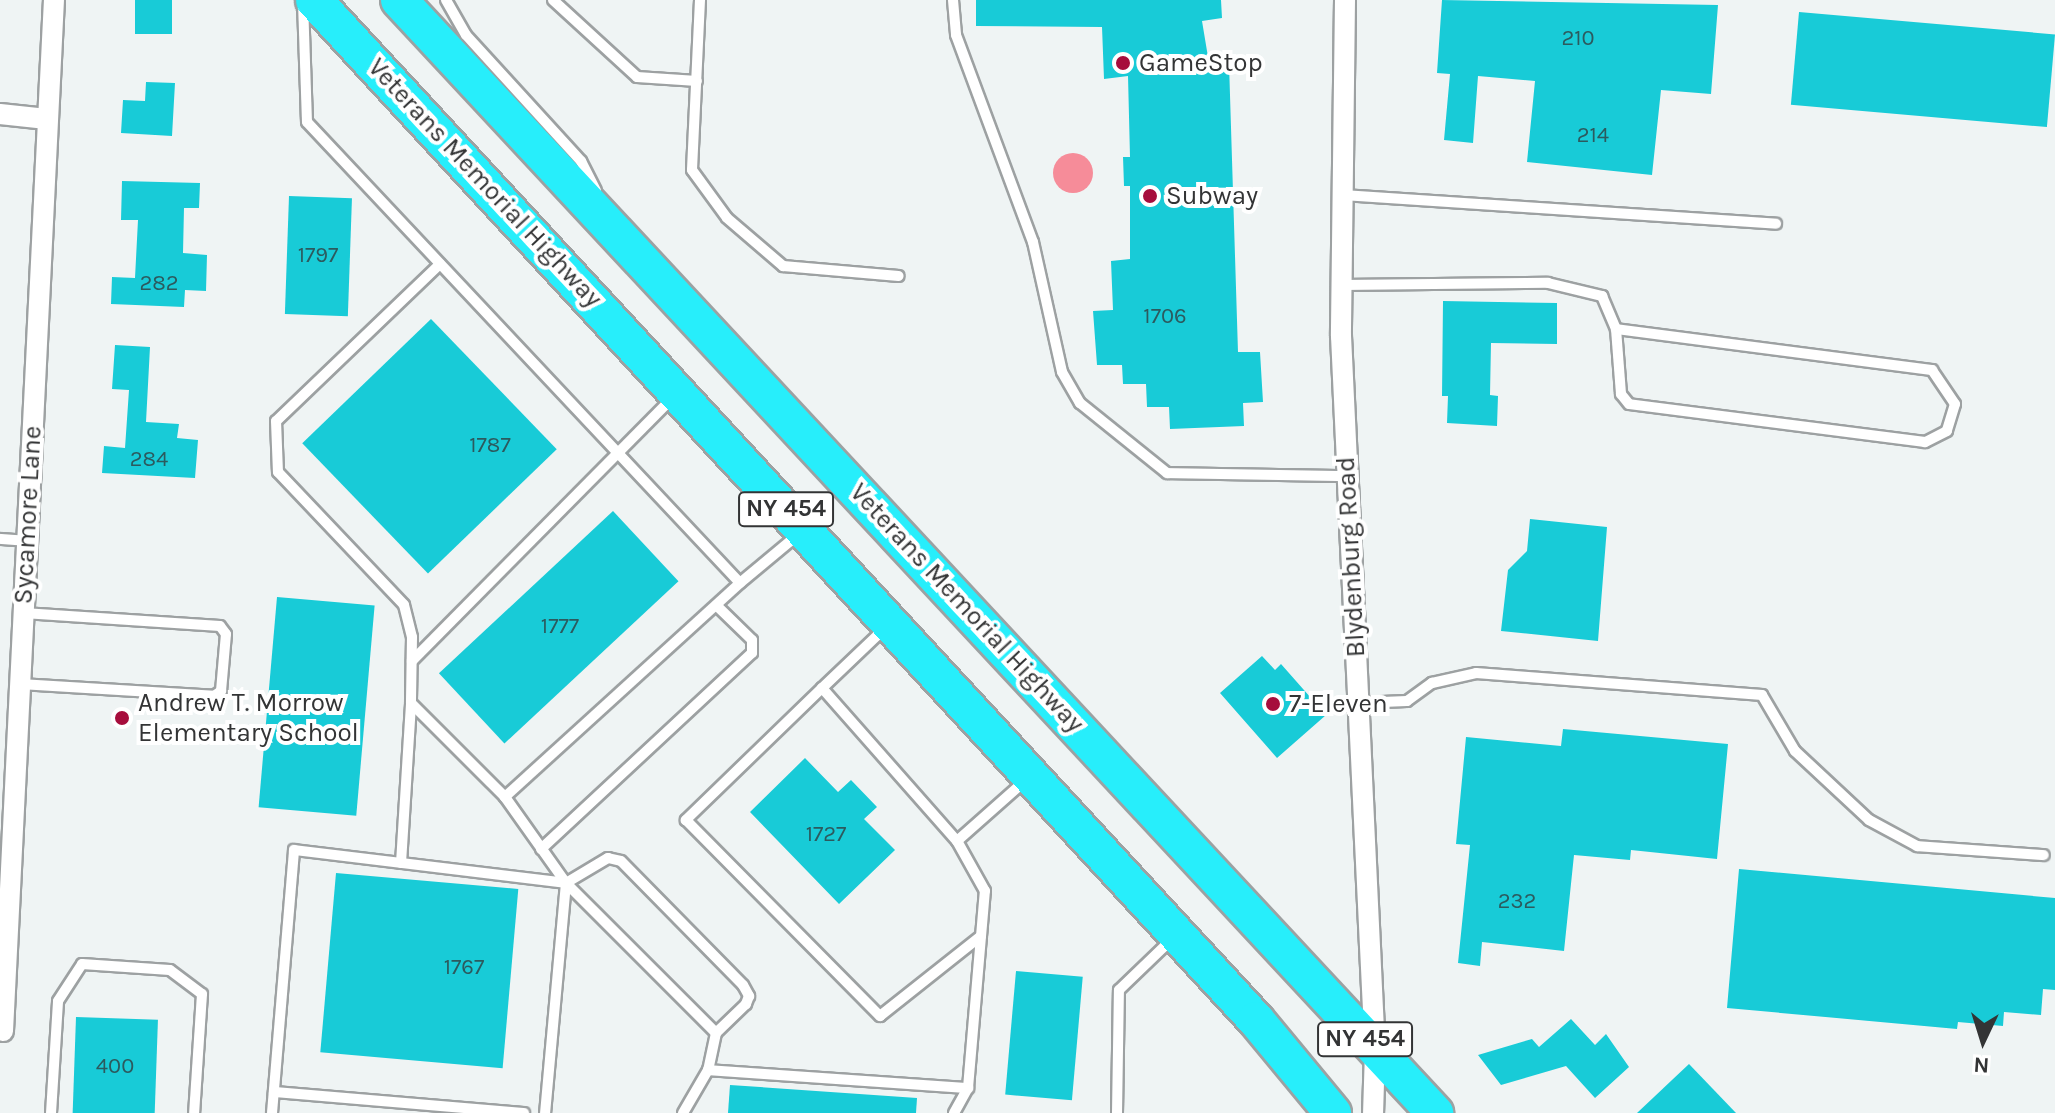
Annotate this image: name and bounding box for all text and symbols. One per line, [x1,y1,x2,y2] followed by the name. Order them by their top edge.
[1561,26,1595,52] house number: 210
[1139,47,1263,79] place label: GameStop
[361,52,609,314] street label: Veterans Memorial Highway
[1114,54,1132,72] marker: GameStop
[1577,123,1609,149] house number: 214
[1166,180,1258,212] place label: Subway
[1141,187,1159,205] marker: Subway
[298,243,338,269] house number: 1797
[139,271,179,297] house number: 282
[1143,304,1187,330] house number: 1706
[8,425,48,605] street label: Sycamore Lane
[469,433,511,459] house number: 1787
[130,447,168,473] house number: 284
[1330,456,1372,658] street label: Blydenburg Road
[843,477,1091,739] street label: Veterans Memorial Highway
[738,489,834,529] road number: NY 454
[541,614,579,640] house number: 1777
[138,687,359,748] place label: Andrew T. Morrow Elementary School
[1289,688,1388,720] place label: 7-Eleven
[1264,695,1282,713] marker: 7-Eleven
[113,709,131,727] marker: Andrew T. Morrow Elementary School
[806,822,846,848] house number: 1727
[1498,889,1536,915] house number: 232
[444,955,484,981] house number: 1767
[1943,1001,2023,1081] north arrow
[1317,1019,1413,1059] road number: NY 454
[1973,1051,1990,1078] text: N
[96,1054,134,1080] house number: 400

